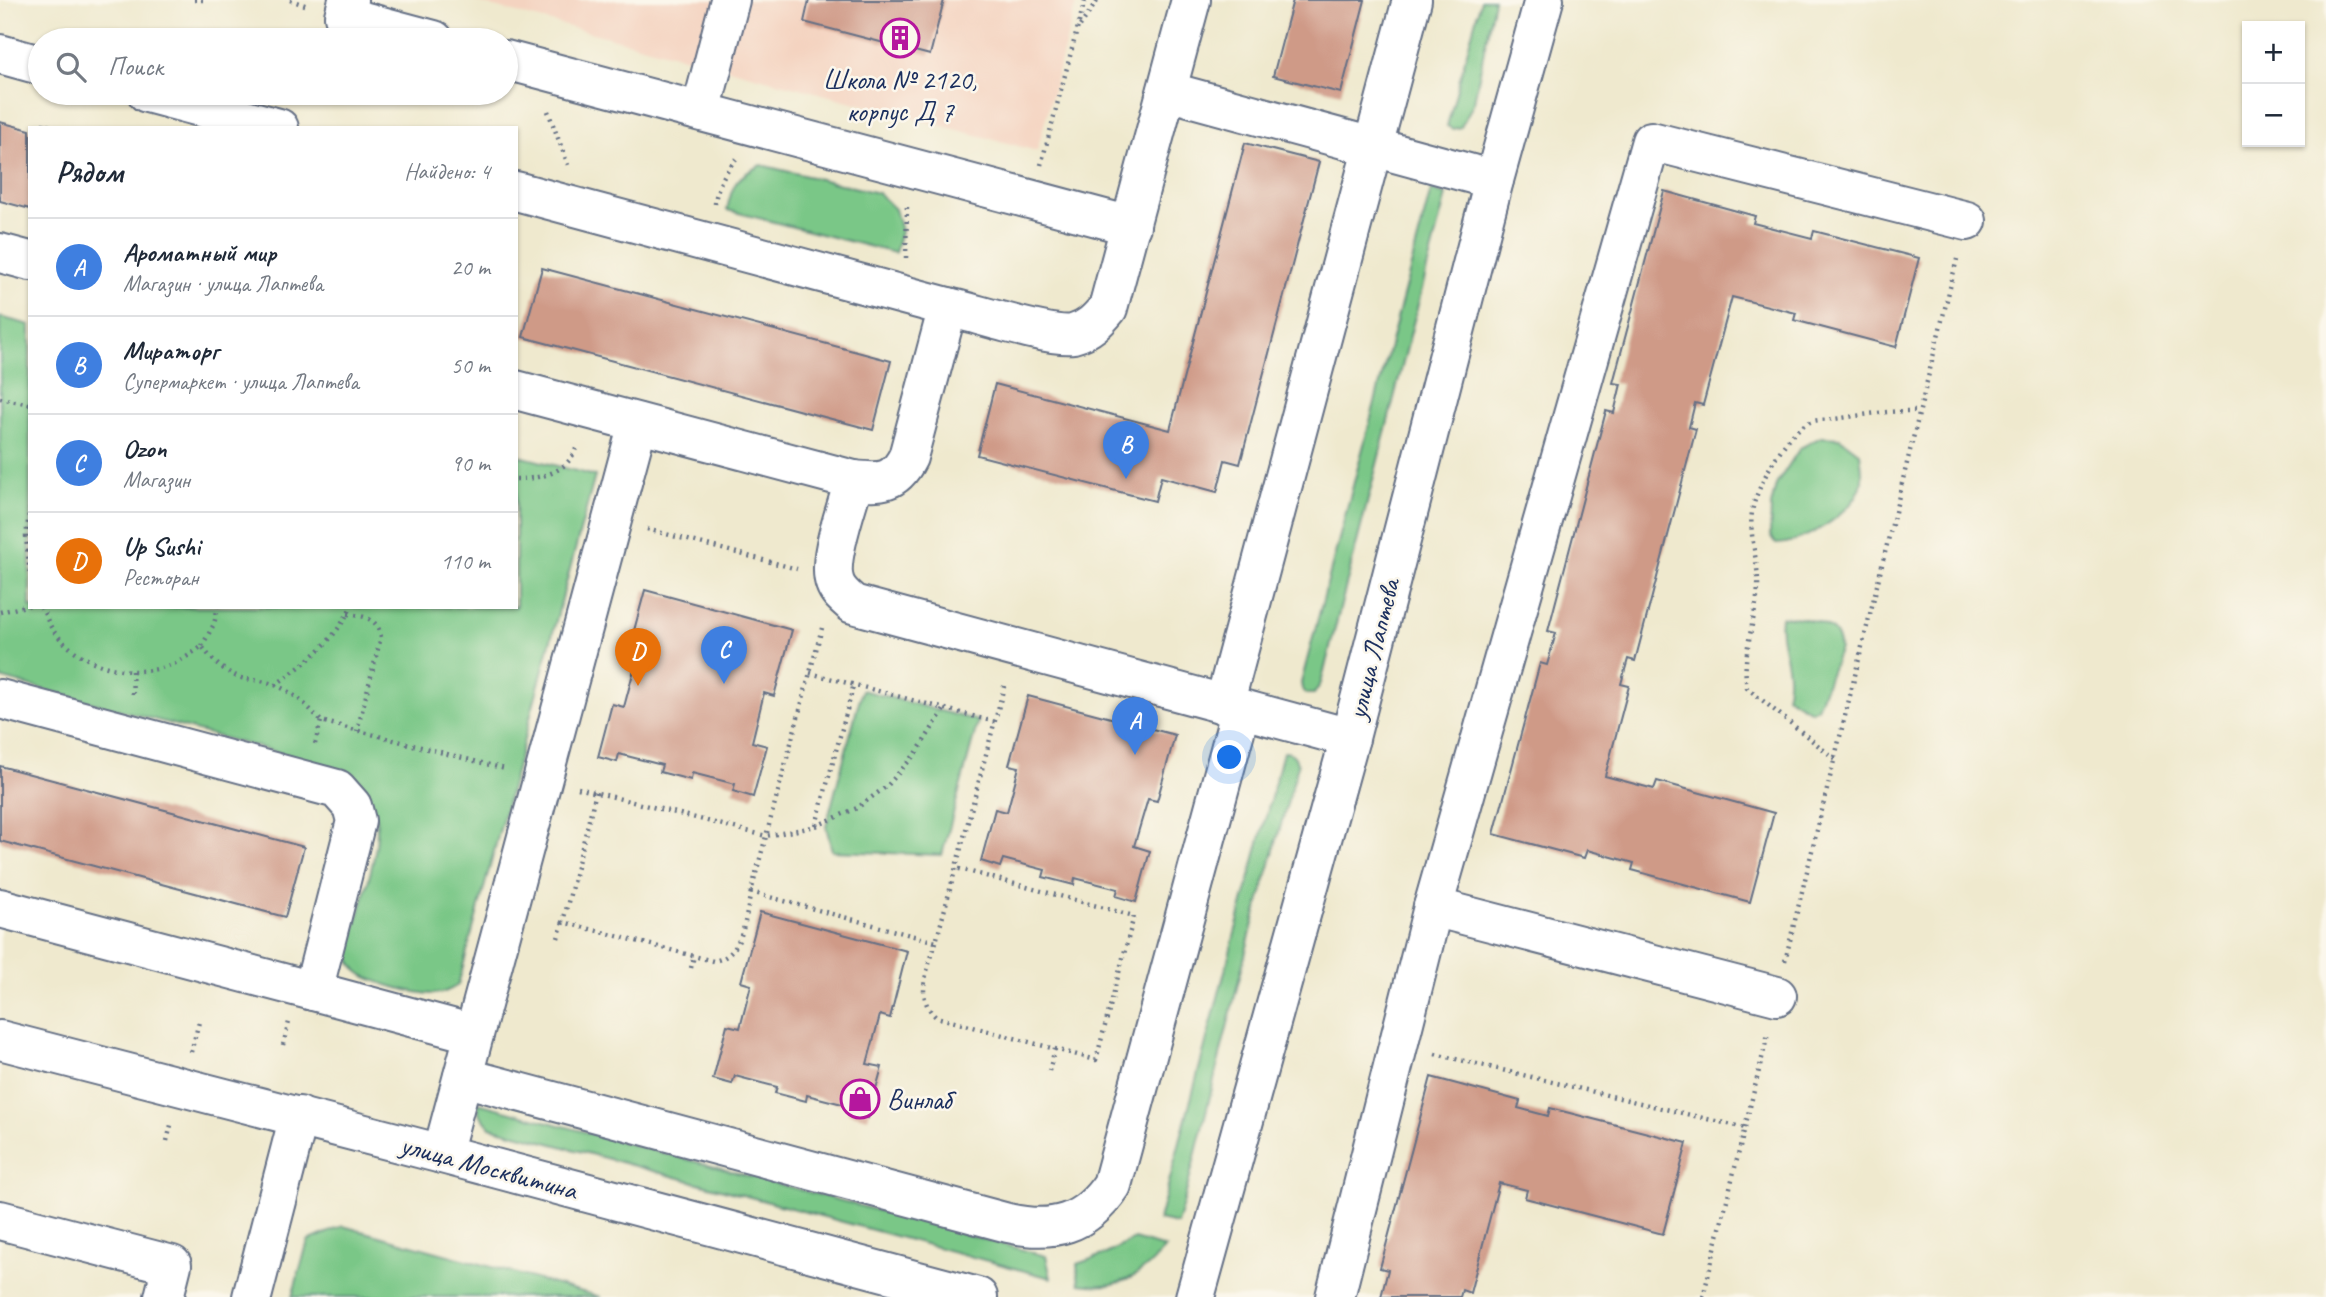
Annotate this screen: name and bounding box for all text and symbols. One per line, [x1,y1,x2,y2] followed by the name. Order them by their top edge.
[879,17,921,59] building icon: Школа № 2120, корпус Д 7
[2242,21,2305,147] map controls
[2242,21,2305,84] button: +
[28,28,518,105] search box
[52,48,90,86] icon: search
[108,50,163,83] text: Поиск
[823,62,977,129] place label: Школа № 2120, корпус Д 7
[2242,84,2305,147] button: −
[56,153,123,191] text: Рядом
[404,157,490,186] text: Найдено: 4
[123,236,276,269] text: Ароматный мир
[73,253,85,282] text: A
[451,253,490,282] text: 20 m
[123,269,323,298] text: Магазин · улица Лаптева
[123,334,219,367] text: Мираторг
[73,351,85,380] text: B
[451,351,490,380] text: 50 m
[123,367,359,396] text: Супермаркет · улица Лаптева
[1103,421,1149,479] pin: B
[123,432,166,465] text: Ozon
[74,449,84,478] text: C
[451,449,490,478] text: 90 m
[123,465,190,494] text: Магазин
[123,530,200,563] text: Up Sushi
[72,547,86,576] text: D
[441,547,490,576] text: 110 m
[123,563,199,592] text: Ресторан
[1338,573,1408,725] street label: улица Лаптева
[701,626,747,684] pin: C
[615,628,661,686] pin: D
[1112,697,1158,755] pin: A
[1212,740,1246,774] your location
[839,1078,881,1120] shop icon: Винлаб
[887,1082,957,1117] place label: Винлаб
[395,1126,583,1208] street label: улица Москвитина

